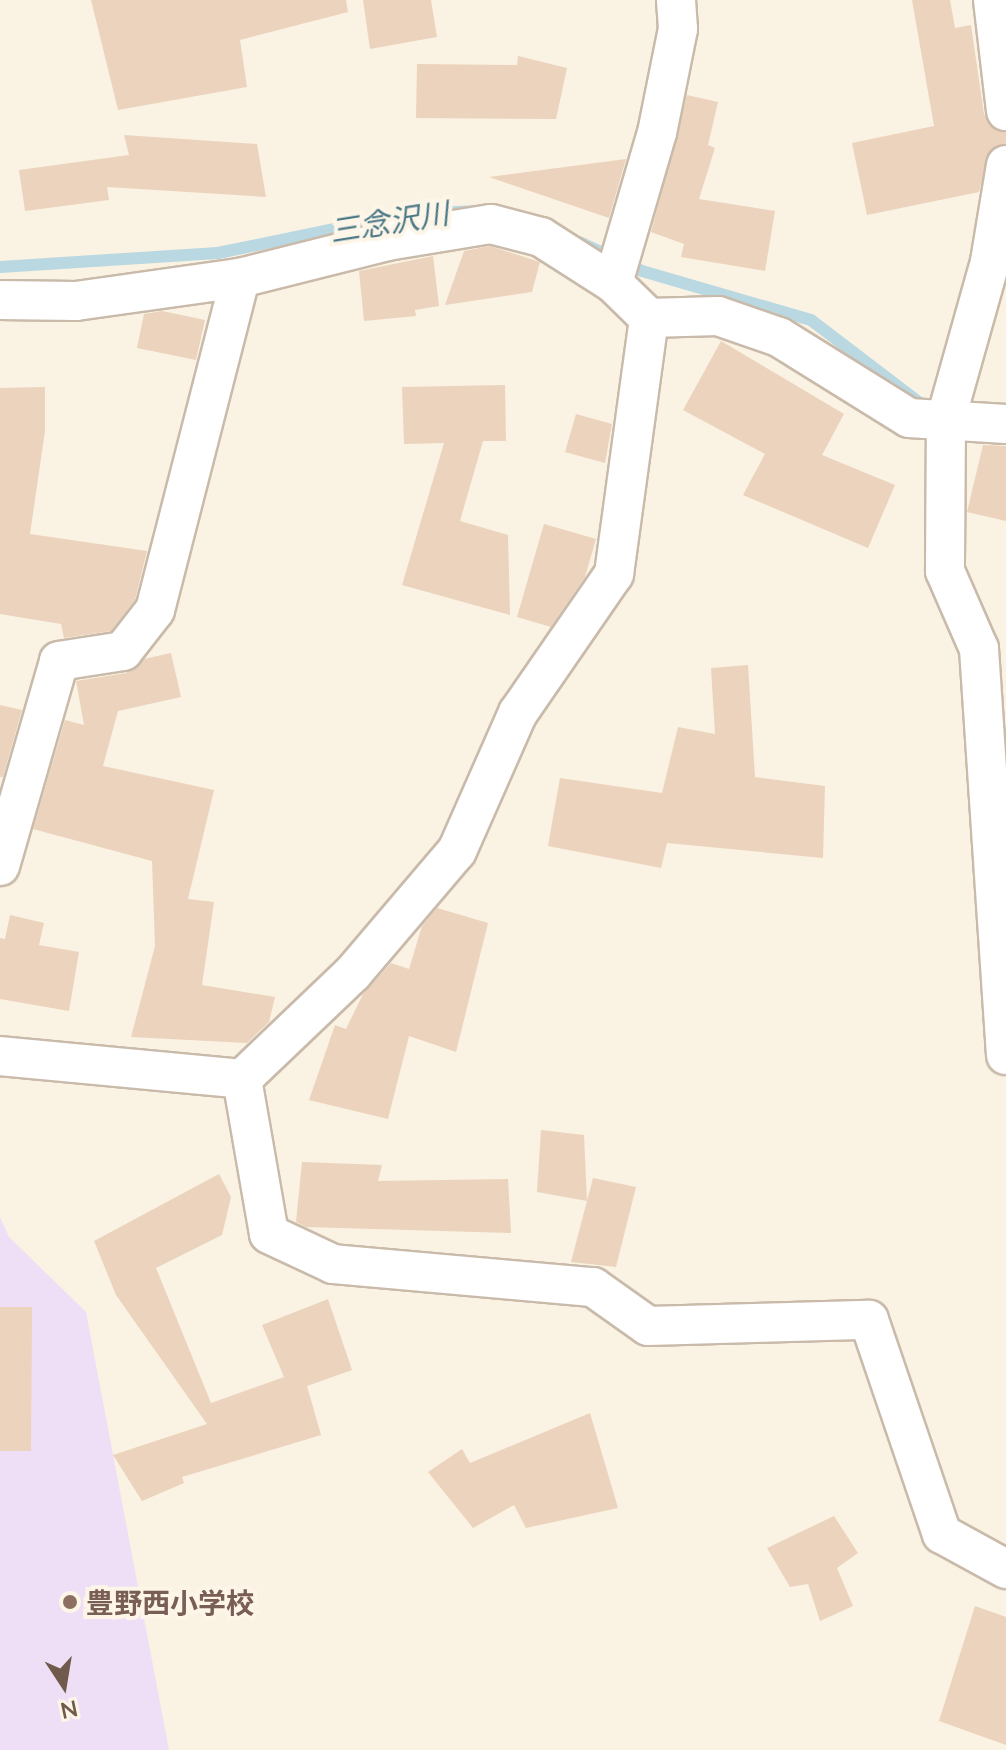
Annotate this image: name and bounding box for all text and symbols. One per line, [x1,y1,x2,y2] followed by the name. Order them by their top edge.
[327,194,451,248] water label: 三念沢川
[86,1585,254,1619] place label: 豊野西小学校
[61,1593,79,1611] marker: 豊野西小学校
[24,1646,104,1726] north arrow
[58,1695,80,1725] text: N

